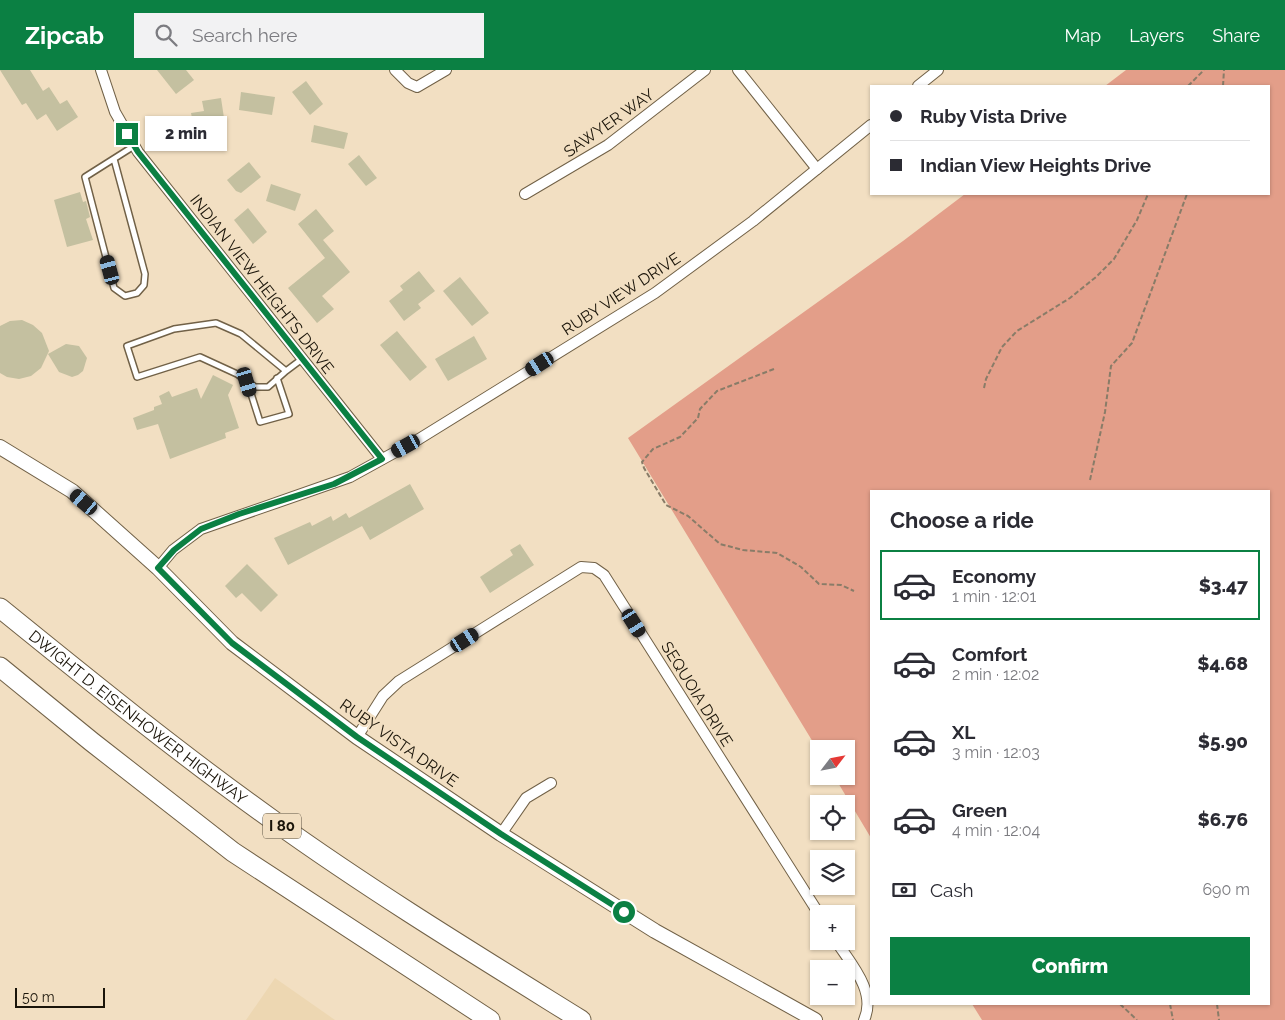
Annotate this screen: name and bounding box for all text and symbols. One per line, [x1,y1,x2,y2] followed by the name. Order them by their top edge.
[134,13,484,58] search box
[25,21,104,50] text: Zipcab
[152,21,180,49] icon: search
[192,24,297,46] text: Search here
[1065,25,1101,46] text: Map
[1129,25,1184,46] text: Layers
[1212,25,1260,46] text: Share
[560,84,658,161] street label: SAWYER WAY
[920,105,1067,127] text: Ruby Vista Drive
[144,116,227,152] callout: 2 min
[116,123,138,145] route end
[165,124,207,143] text: 2 min
[920,154,1151,176] text: Indian View Heights Drive
[186,191,338,378] street label: INDIAN VIEW HEIGHTS DRIVE
[558,248,684,339] street label: RUBY VIEW DRIVE
[98,254,121,286] car
[523,350,556,378] car
[235,365,258,399] car
[389,432,422,460] car
[67,487,100,517] car
[890,507,1034,533] text: Choose a ride
[892,563,937,608] icon: car
[952,565,1036,587] text: Economy
[1199,574,1248,596] text: $3.47
[952,587,1036,606] text: 1 min · 12:01
[619,606,648,640] car
[25,626,251,808] street label: DWIGHT D. EISENHOWER HIGHWAY
[448,626,481,654] car
[657,638,737,750] street label: SEQUOIA DRIVE
[892,641,937,686] icon: car
[952,643,1027,665] text: Comfort
[1197,652,1248,674] text: $4.68
[952,665,1039,684] text: 2 min · 12:02
[336,695,462,791] street label: RUBY VISTA DRIVE
[892,719,937,764] icon: car
[952,721,975,743] text: XL
[1198,730,1248,752] text: $5.90
[810,740,855,785] north arrow
[810,740,855,1005] map controls
[952,743,1040,762] text: 3 min · 12:03
[810,795,855,840] button: locate
[892,797,937,842] icon: car
[952,799,1007,821] text: Green
[1198,808,1248,830] text: $6.76
[263,814,301,838] road number: I 80
[952,821,1040,840] text: 4 min · 12:04
[810,850,855,895] button: layers
[890,876,918,904] icon: cash
[930,879,974,901] text: Cash
[1202,880,1250,899] text: 690 m
[613,901,635,923] route start
[810,905,855,950] button: +
[890,937,1250,995] button: Confirm
[810,960,855,1005] button: −
[15,985,105,1008] scale bar
[22,989,55,1005] text: 50 m

